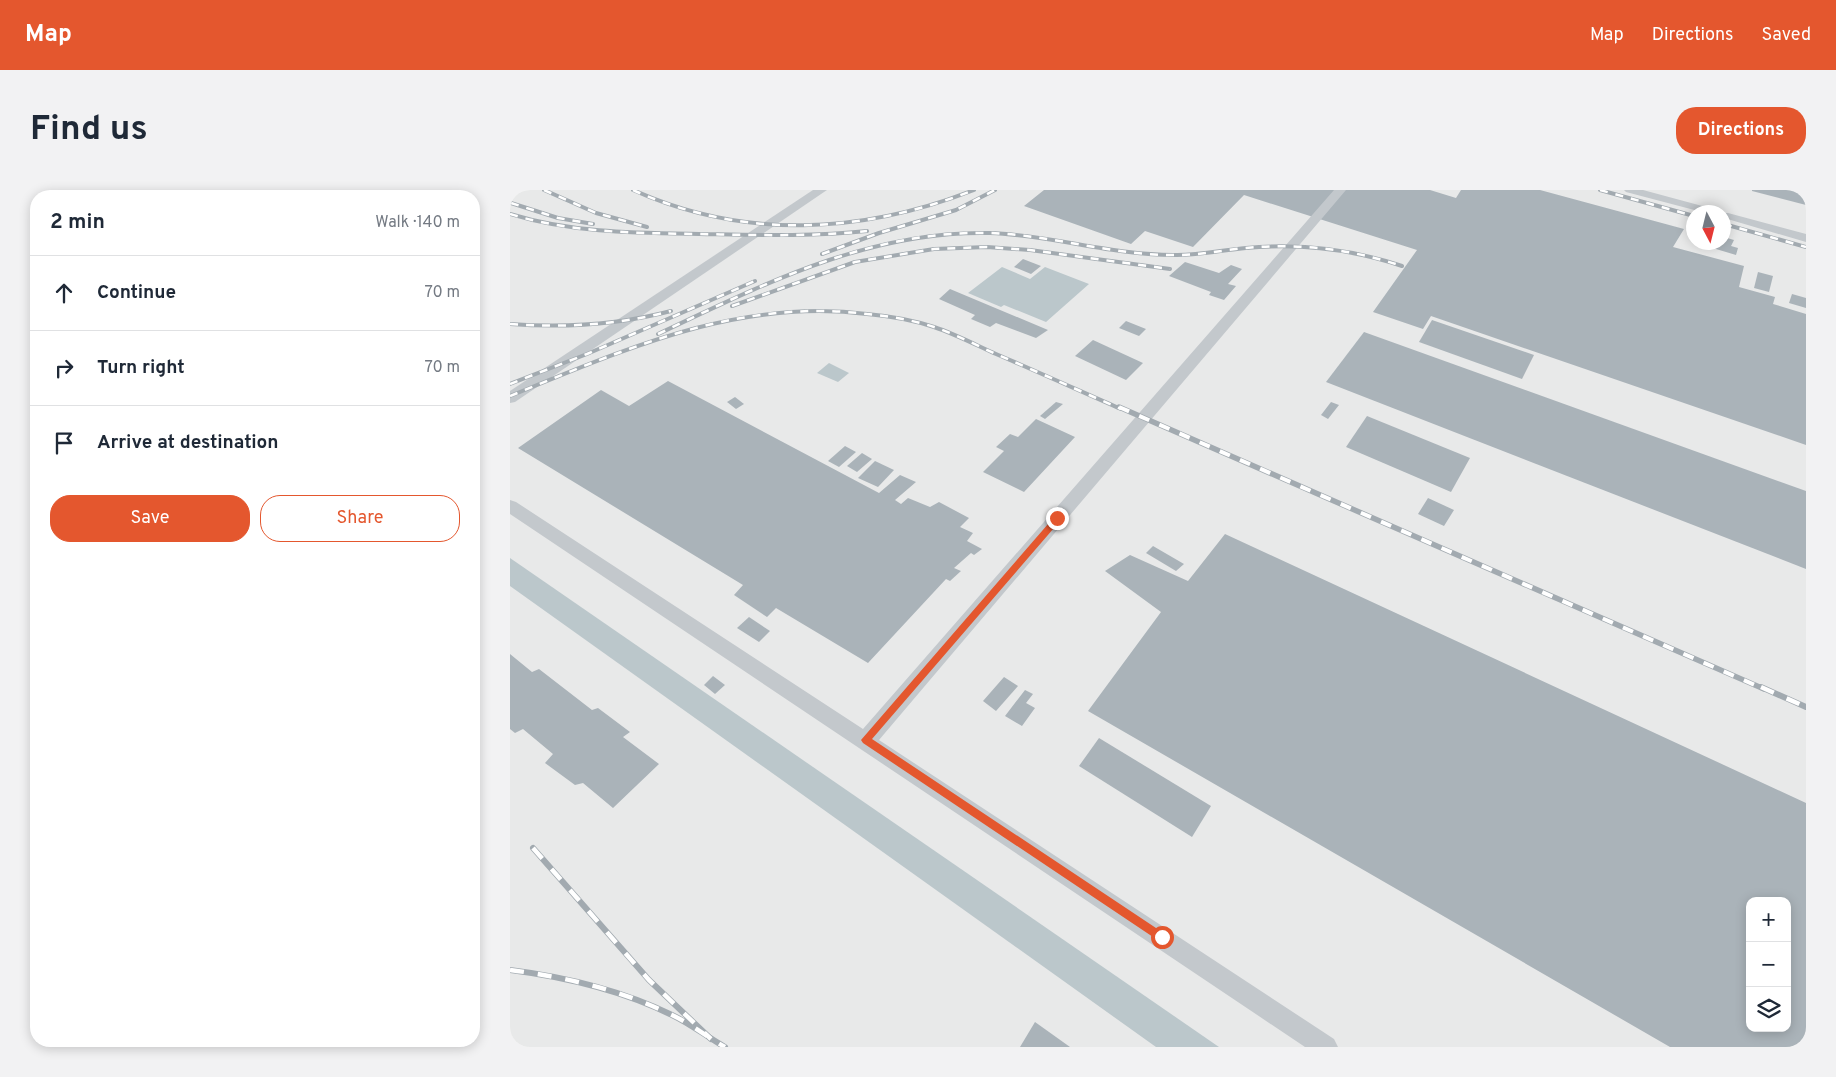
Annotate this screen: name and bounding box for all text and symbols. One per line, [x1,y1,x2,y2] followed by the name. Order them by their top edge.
[25,20,72,50] text: Map
[1590,24,1624,47] text: Map
[1652,24,1734,47] text: Directions
[1762,24,1811,47] text: Saved
[1676,107,1806,154] button: Directions
[30,108,148,152] text: Find us
[1686,205,1731,250] north arrow
[50,209,105,236] text: 2 min
[375,213,460,233] text: Walk · 140 m
[50,279,78,307] icon: ahead
[97,281,176,305] text: Continue
[425,283,460,303] text: 70 m
[50,354,78,382] icon: right
[97,356,185,380] text: Turn right
[425,358,460,378] text: 70 m
[50,429,78,457] icon: arrive
[97,431,278,455] text: Arrive at destination
[50,495,250,542] button: Save
[260,495,460,542] button: Share
[1046,507,1069,530] route end
[1746,897,1791,1032] map controls
[1746,897,1791,942] button: +
[1151,926,1174,949] route start
[1746,942,1791,987] button: −
[1746,987,1791,1032] button: layers

